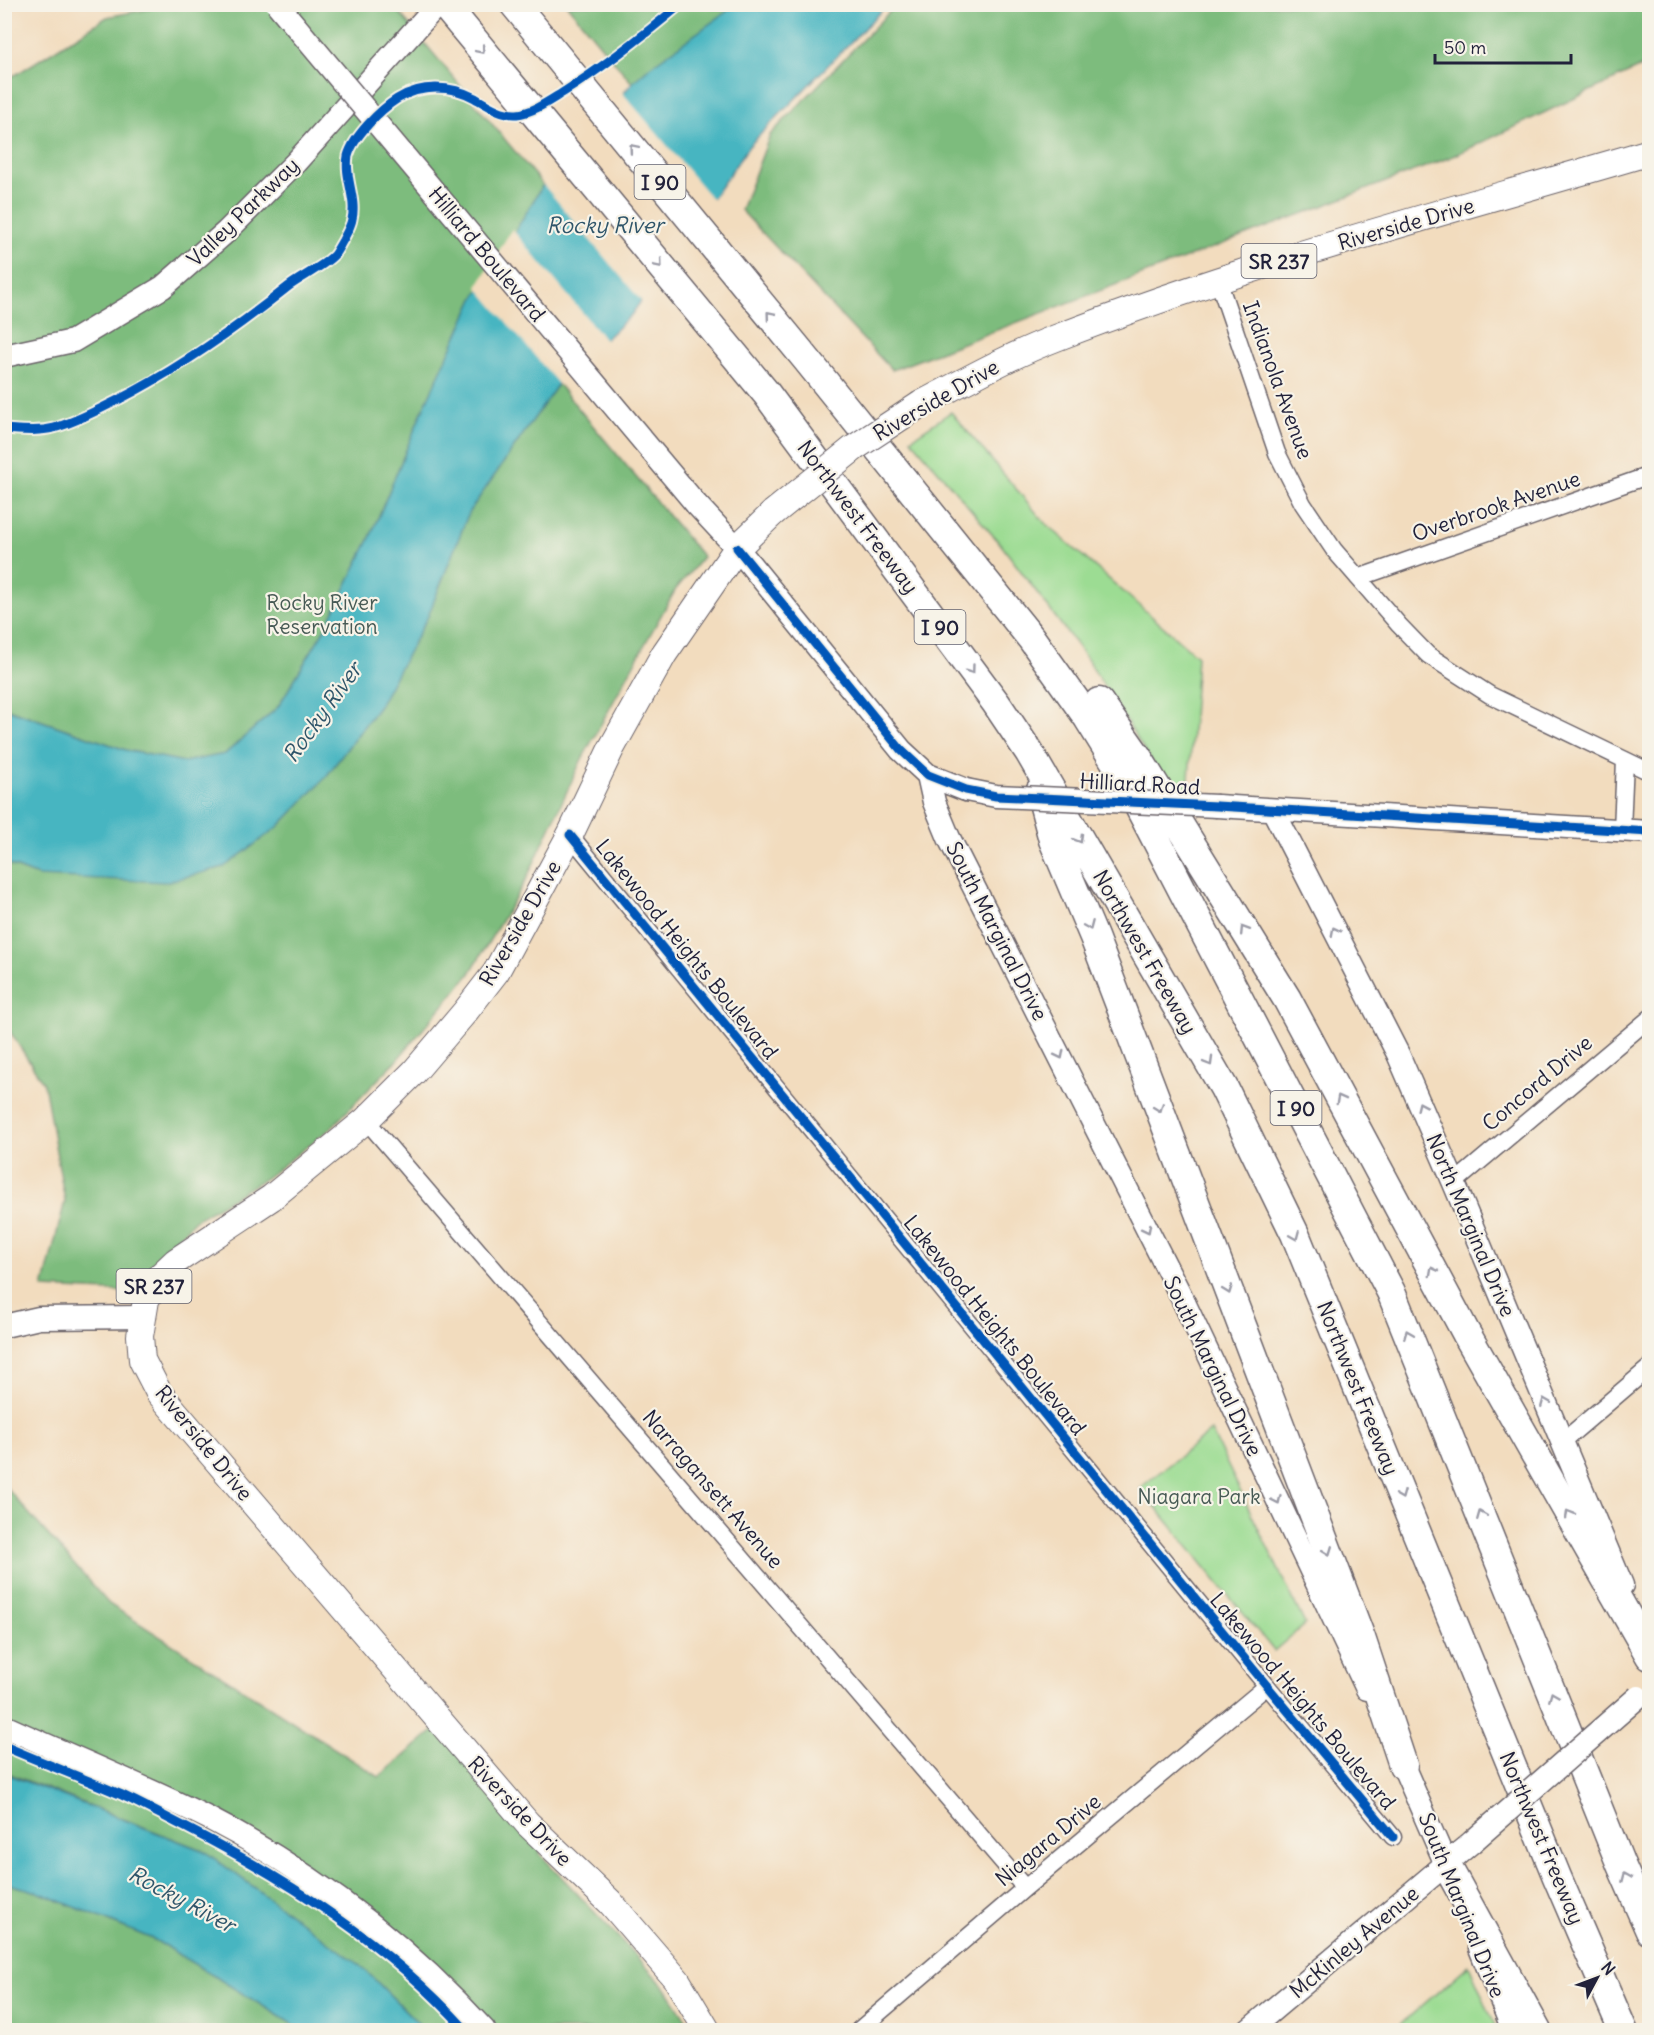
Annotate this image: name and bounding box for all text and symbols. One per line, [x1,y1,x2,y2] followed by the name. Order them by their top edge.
[1435,27,1572,65] scale bar
[1444,36,1486,59] text: 50 m
[474,43,485,54] one-way arrow
[629,144,640,155] one-way arrow
[181,152,305,272] street label: Valley Parkway
[634,165,686,199] road number: I 90
[423,181,551,327] street label: Hilliard Boulevard
[1335,192,1477,256] street label: Riverside Drive
[547,211,666,239] water label: Rocky River
[1242,244,1316,278] road number: SR 237
[652,257,663,268] one-way arrow
[1237,297,1319,463] street label: Indianola Avenue
[766,311,777,322] one-way arrow
[868,353,1004,447] street label: Riverside Drive
[792,435,924,599] street label: Northwest Freeway
[1408,465,1584,547] street label: Overbrook Avenue
[266,589,378,640] park label: Rocky River Reservation
[914,610,966,644] road number: I 90
[276,654,369,767] water label: Rocky River
[964,663,975,674] one-way arrow
[1079,767,1201,801] street label: Hilliard Road
[590,833,784,1065] street label: Lakewood Heights Boulevard
[1072,833,1084,843] one-way arrow
[940,837,1054,1025] street label: South Marginal Drive
[473,855,567,991] street label: Riverside Drive
[1087,865,1203,1039] street label: Northwest Freeway
[1082,919,1094,930] one-way arrow
[1239,926,1251,936] one-way arrow
[1331,927,1342,938] one-way arrow
[1477,1029,1597,1137] street label: Concord Drive
[1052,1049,1064,1060] one-way arrow
[1202,1055,1214,1066] one-way arrow
[1270,1091,1322,1125] road number: I 90
[1336,1095,1347,1105] one-way arrow
[1152,1102,1164,1113] one-way arrow
[1416,1102,1428,1113] one-way arrow
[1420,1129,1522,1321] street label: North Marginal Drive
[898,1209,1092,1441] street label: Lakewood Heights Boulevard
[1140,1223,1151,1234] one-way arrow
[1288,1230,1300,1241] one-way arrow
[1429,1266,1440,1277] one-way arrow
[116,1269,192,1303] road number: SR 237
[1158,1272,1268,1460] street label: South Marginal Drive
[1221,1284,1234,1295] one-way arrow
[1311,1297,1405,1479] street label: Northwest Freeway
[1403,1329,1416,1340] one-way arrow
[149,1380,259,1506] street label: Riverside Drive
[1540,1398,1552,1409] one-way arrow
[637,1404,789,1574] street label: Narragansett Avenue
[1137,1483,1261,1510] park label: Niagara Park
[1394,1488,1406,1499] one-way arrow
[1270,1493,1282,1504] one-way arrow
[1476,1510,1488,1521] one-way arrow
[1565,1510,1576,1520] one-way arrow
[1320,1545,1333,1556] one-way arrow
[1204,1587,1402,1815] street label: Lakewood Heights Boulevard
[1548,1691,1561,1702] one-way arrow
[1493,1748,1591,1928] street label: Northwest Freeway
[462,1750,578,1872] street label: Riverside Drive
[990,1788,1106,1892] street label: Niagara Drive
[1413,1809,1511,2001] street label: South Marginal Drive
[124,1859,243,1940] water label: Rocky River
[1621,1872,1633,1883] one-way arrow
[1284,1880,1424,2004] street label: McKinley Avenue
[1567,1948,1627,2008] north arrow
[1597,1957,1619,1979] text: N

